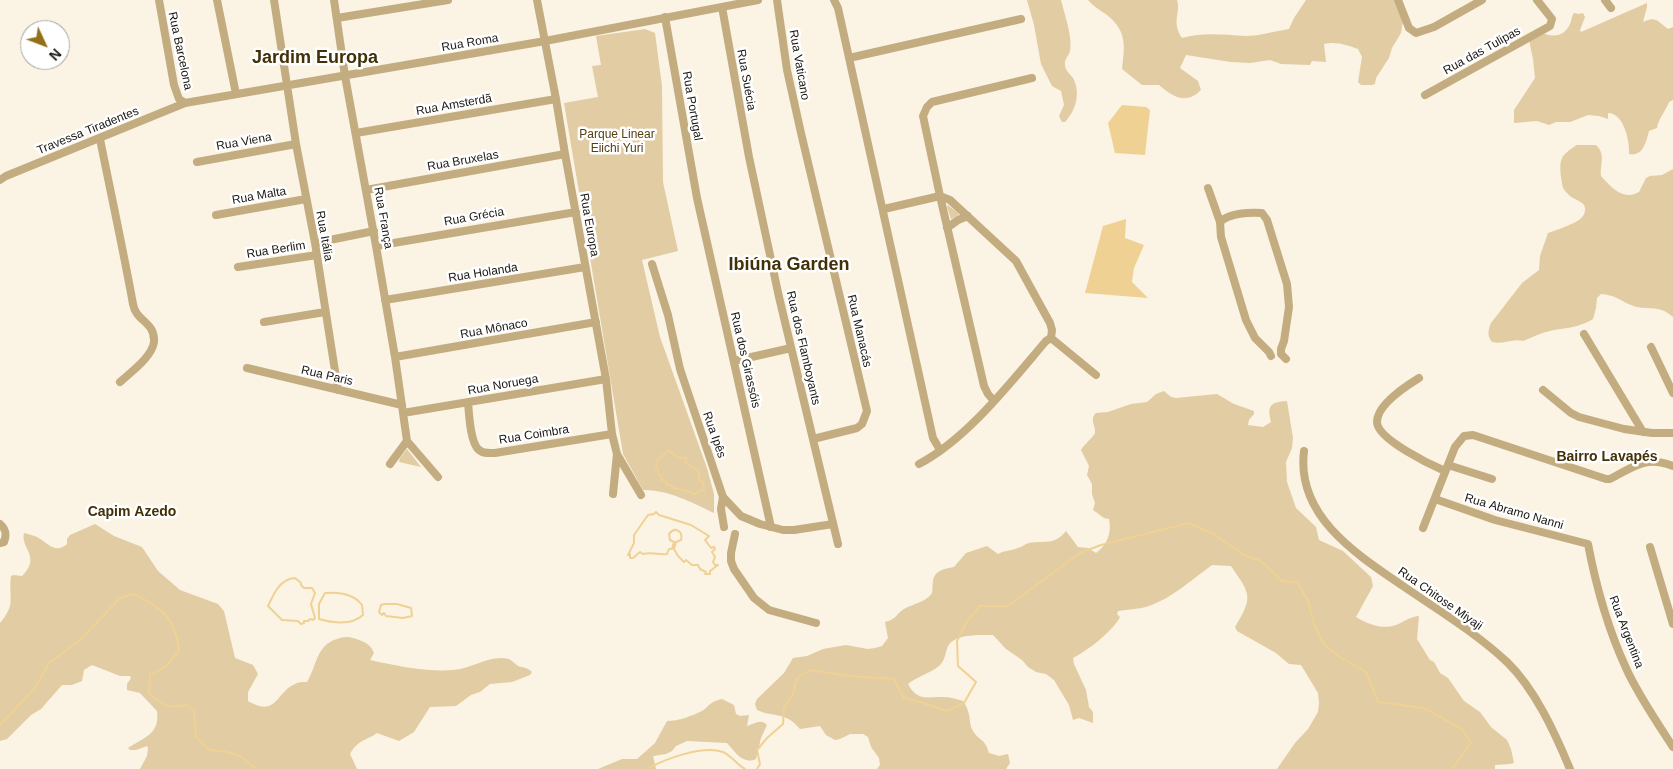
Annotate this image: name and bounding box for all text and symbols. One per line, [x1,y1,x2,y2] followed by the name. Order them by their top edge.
[165,11,195,91] street label: Rua Barcelona
[20,20,70,70] north arrow
[1441,24,1523,78] street label: Rua das Tulipas
[786,29,812,101] street label: Rua Vaticano
[441,31,499,55] street label: Rua Roma
[46,45,65,64] text: N
[252,47,378,69] district label: Jardim Europa
[734,48,758,112] street label: Rua Suécia
[679,70,705,142] street label: Rua Portugal
[415,91,493,119] street label: Rua Amsterdã
[35,104,141,158] street label: Travessa Tiradentes
[579,128,655,156] park label: Parque Linear Eiichi Yuri
[215,130,273,154] street label: Rua Viena
[426,148,500,174] street label: Rua Bruxelas
[231,184,287,208] street label: Rua Malta
[370,186,396,250] street label: Rua França
[576,192,602,258] street label: Rua Europa
[443,205,505,229] street label: Rua Grécia
[313,210,335,262] street label: Rua Itália
[246,238,306,262] street label: Rua Berlim
[728,254,850,276] district label: Ibiúna Garden
[447,260,519,286] street label: Rua Holanda
[783,290,823,406] street label: Rua dos Flamboyants
[844,293,874,369] street label: Rua Manacás
[727,311,763,409] street label: Rua dos Girassóis
[459,316,529,342] street label: Rua Mônaco
[300,363,354,389] street label: Rua Paris
[467,372,539,398] street label: Rua Noruega
[699,410,729,460] street label: Rua Ipês
[498,422,570,448] street label: Rua Coimbra
[1556,449,1658,465] district label: Bairro Lavapés
[1463,491,1565,533] street label: Rua Abramo Nanni
[88,504,176,520] district label: Capim Azedo
[1395,564,1485,634] street label: Rua Chitose Miyaji
[1606,594,1646,670] street label: Rua Argentina

